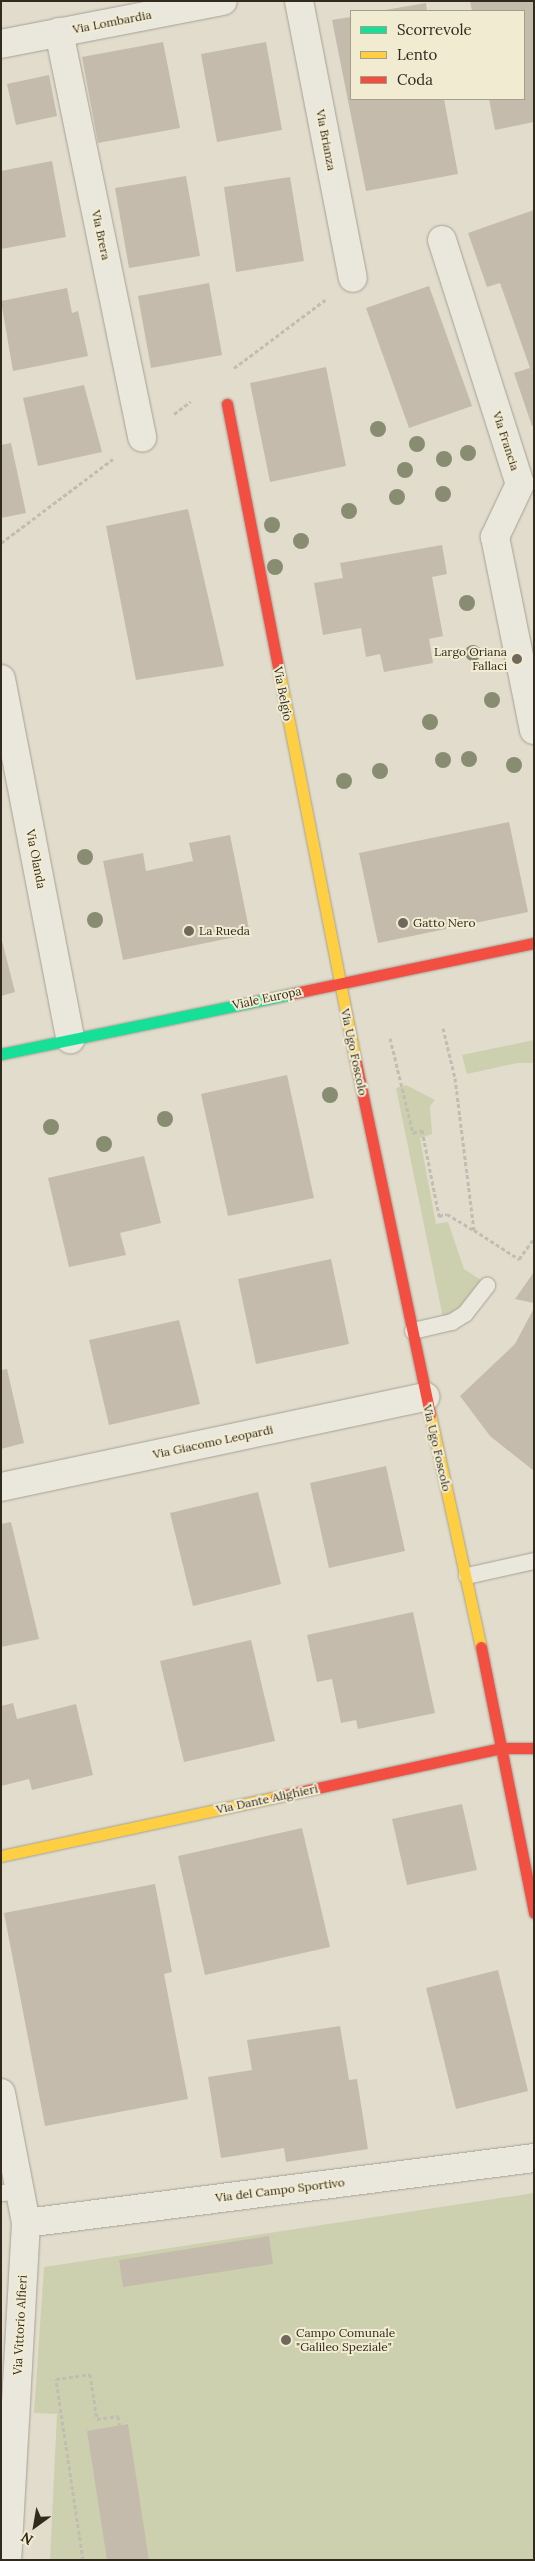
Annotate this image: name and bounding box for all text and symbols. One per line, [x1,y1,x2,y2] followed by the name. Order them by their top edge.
[71,7,153,37] street label: Via Lombardia
[350,10,525,100] legend
[397,20,472,39] text: Scorrevole
[397,45,437,64] text: Lento
[397,70,433,89] text: Coda
[313,108,339,172] street label: Via Brianza
[89,209,113,261] street label: Via Brera
[490,410,522,472] street label: Via Francia
[434,645,507,673] place label: Largo Oriana Fallaci
[511,653,523,665] marker: Largo Oriana Fallaci
[271,666,295,722] street label: Via Belgio
[23,828,49,890] street label: Via Olanda
[413,916,475,930] place label: Gatto Nero
[397,917,409,929] marker: Gatto Nero
[199,924,250,938] place label: La Rueda
[183,925,195,937] marker: La Rueda
[231,984,303,1012] street label: Viale Europa
[338,1007,370,1097] street label: Via Ugo Foscolo
[420,1403,454,1493] street label: Via Ugo Foscolo
[151,1422,275,1462] street label: Via Giacomo Leopardi
[215,1781,319,1817] street label: Via Dante Alighieri
[214,2175,346,2205] street label: Via del Campo Sportivo
[10,2275,30,2375] street label: Via Vittorio Alfieri
[296,2326,395,2354] place label: Campo Comunale "Galileo Speziale"
[280,2334,292,2346] marker: Campo Comunale "Galileo Speziale"
[10,2501,60,2551] north arrow
[18,2528,36,2549] text: N

